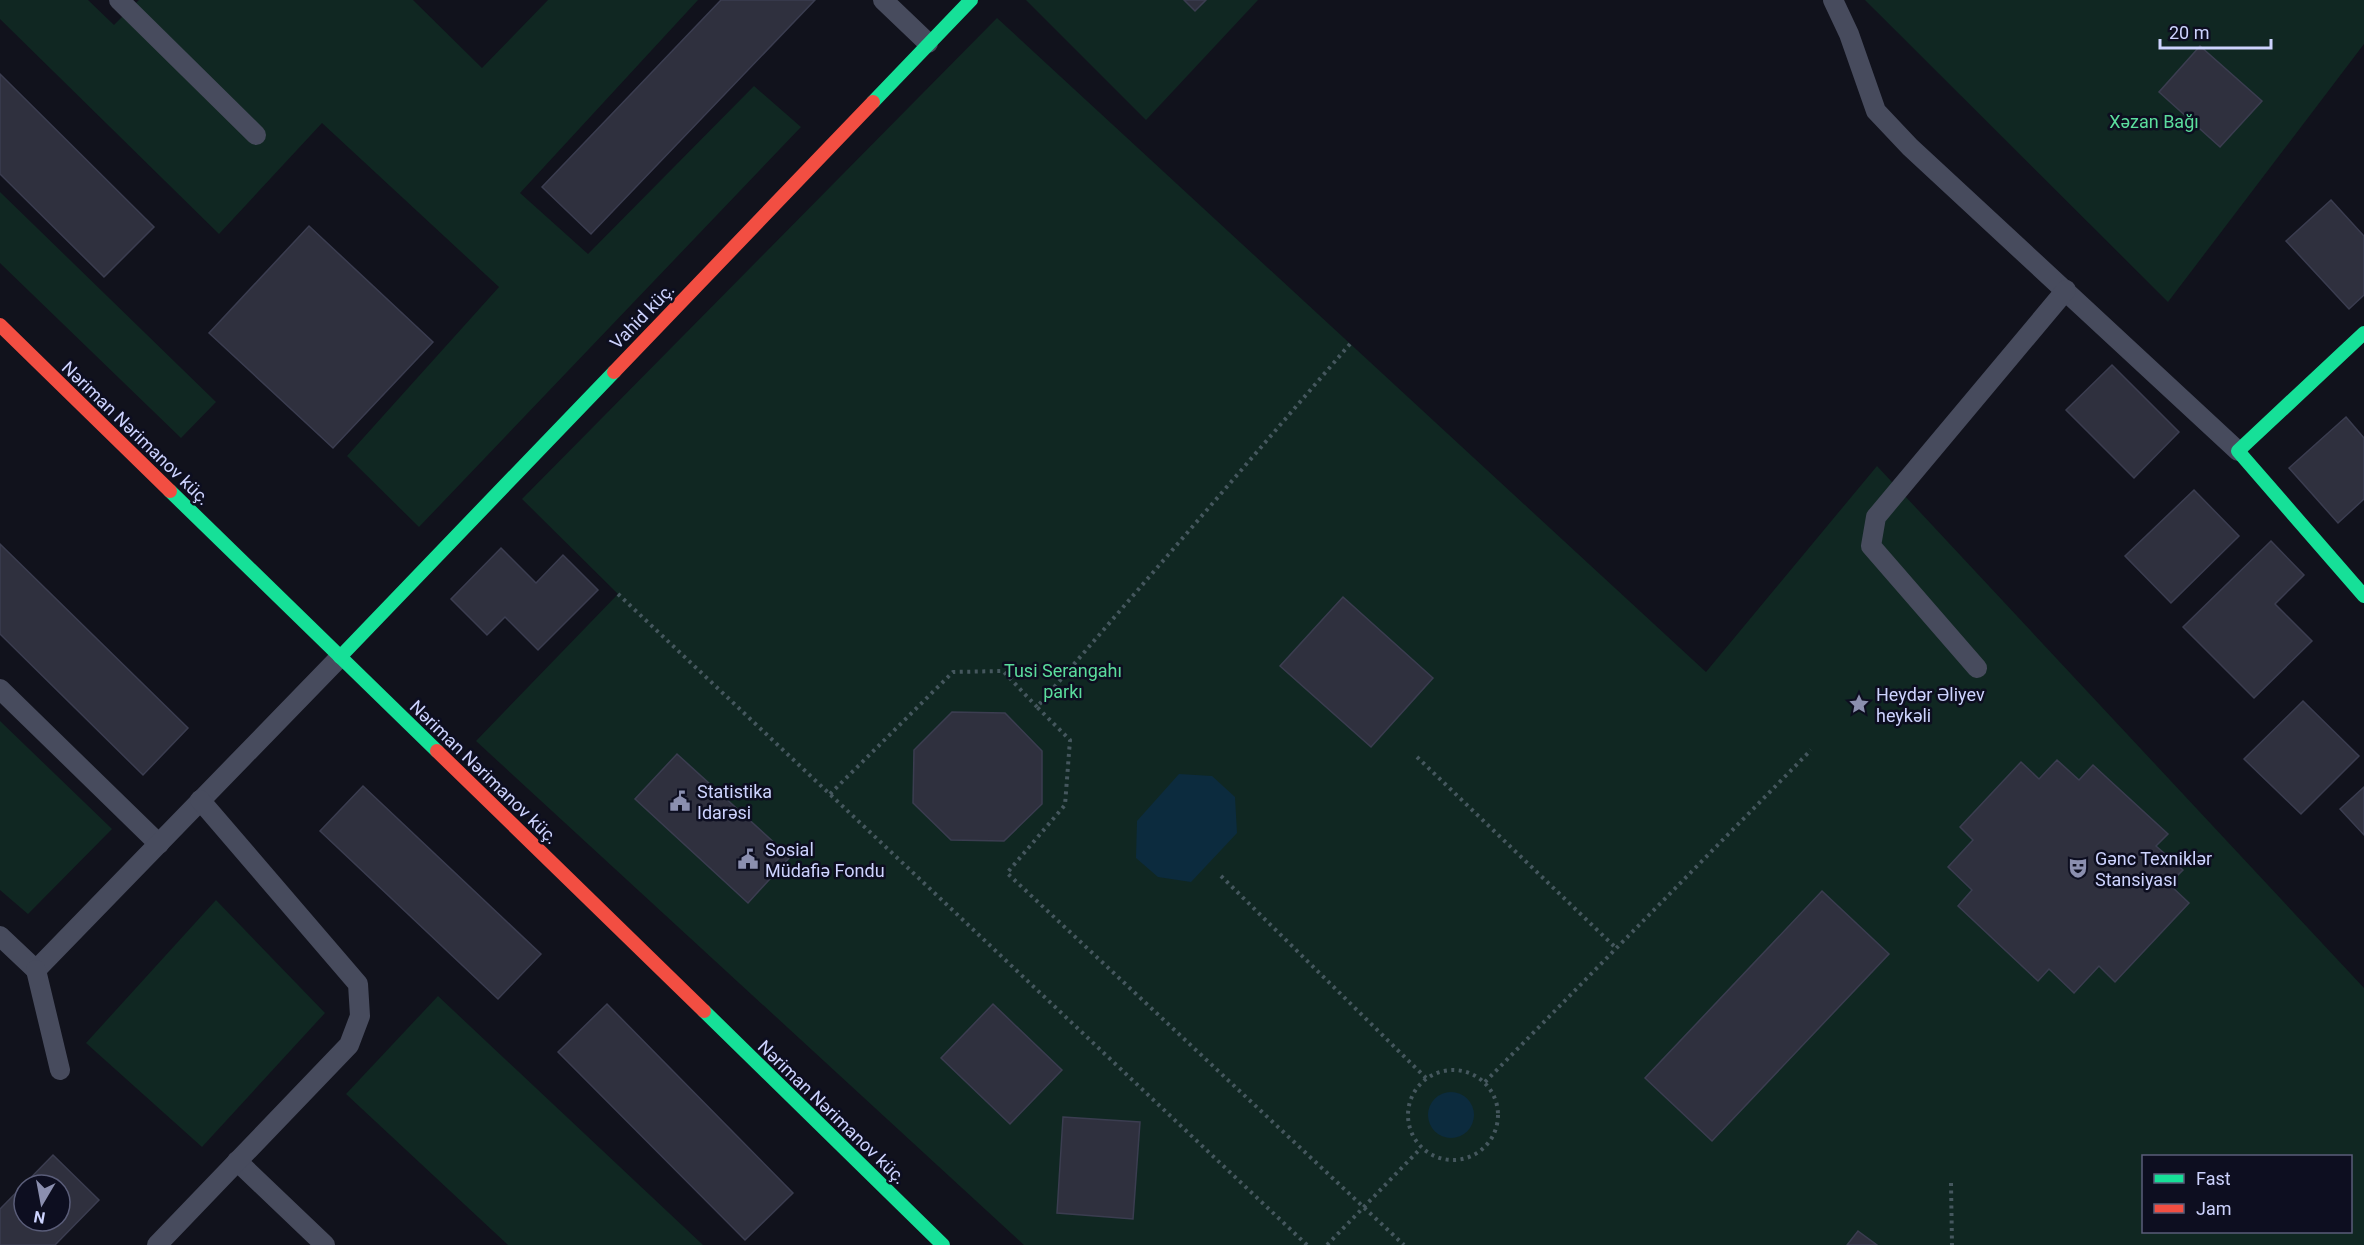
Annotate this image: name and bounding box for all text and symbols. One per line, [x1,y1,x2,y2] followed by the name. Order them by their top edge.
[2160,12,2271,50] scale bar
[2169,22,2209,43] text: 20 m
[2109,111,2199,132] park label: Xəzan Bağı
[606,279,678,353] street label: Vahid küç.
[58,357,214,509] street label: Nəriman Nərimanov küç.
[1004,660,1122,702] park label: Tusi Serangahı parkı
[1876,684,1985,726] place label: Heydər Əliyev heykəli
[1847,692,1871,716] place icon: Heydər Əliyev heykəli
[406,696,562,848] street label: Nəriman Nərimanov küç.
[697,781,772,823] place label: Statistika Idarəsi
[668,789,692,813] public building icon: Statistika Idarəsi
[765,839,885,881] place label: Sosial Müdafiə Fondu
[736,847,760,871] public building icon: Sosial Müdafiə Fondu
[2095,848,2212,890] place label: Gənc Texniklər Stansiyası
[2066,856,2090,880] theatre icon: Gənc Texniklər Stansiyası
[754,1036,910,1188] street label: Nəriman Nərimanov küç.
[2142,1155,2352,1233] legend
[2196,1168,2231,1189] text: Fast
[12,1173,72,1233] north arrow
[2196,1198,2232,1219] text: Jam
[32,1207,47,1228] text: N

